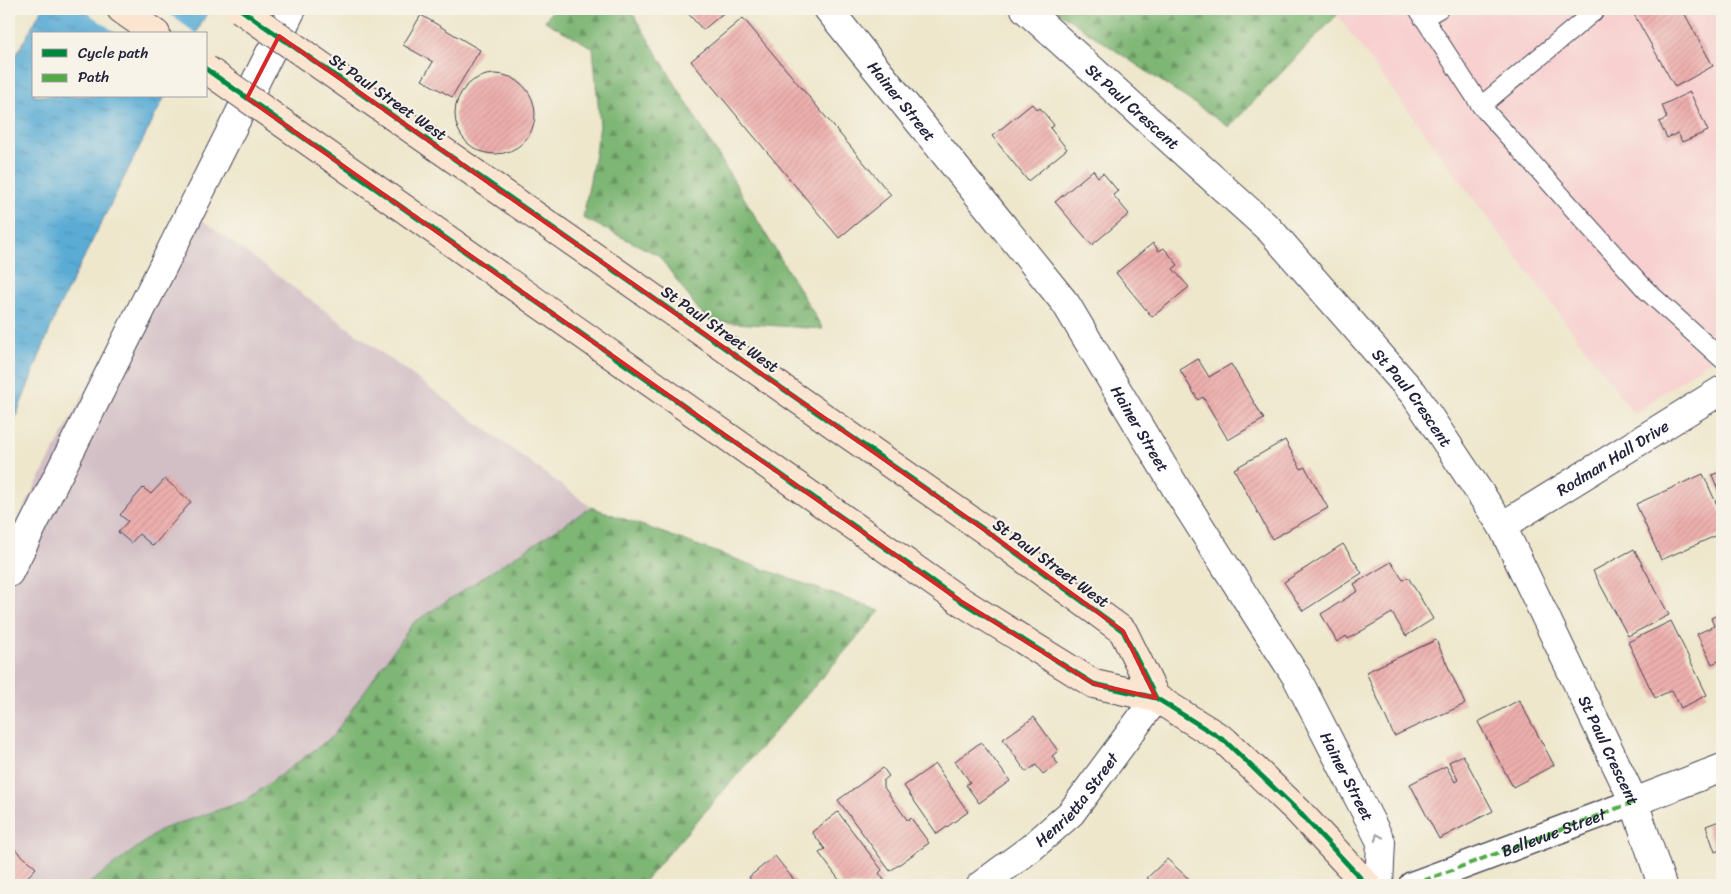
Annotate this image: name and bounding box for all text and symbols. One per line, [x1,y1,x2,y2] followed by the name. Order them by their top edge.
[32,32,208,98] legend
[78,40,149,66] text: Cycle path
[323,45,453,149] street label: St Paul Street West
[860,54,944,148] street label: Hainer Street
[1079,55,1187,157] street label: St Paul Crescent
[78,64,109,90] text: Path
[655,277,785,381] street label: St Paul Street West
[1365,341,1460,453] street label: St Paul Crescent
[1103,379,1178,478] street label: Hainer Street
[1550,412,1675,504] street label: Rodman Hall Drive
[986,511,1116,615] street label: St Paul Street West
[1570,690,1648,810] street label: St Paul Crescent
[1312,726,1382,826] street label: Hainer Street
[1027,745,1126,854] street label: Henrietta Street
[1497,799,1611,865] street label: Bellevue Street
[1374,833,1384,842] one-way arrow

